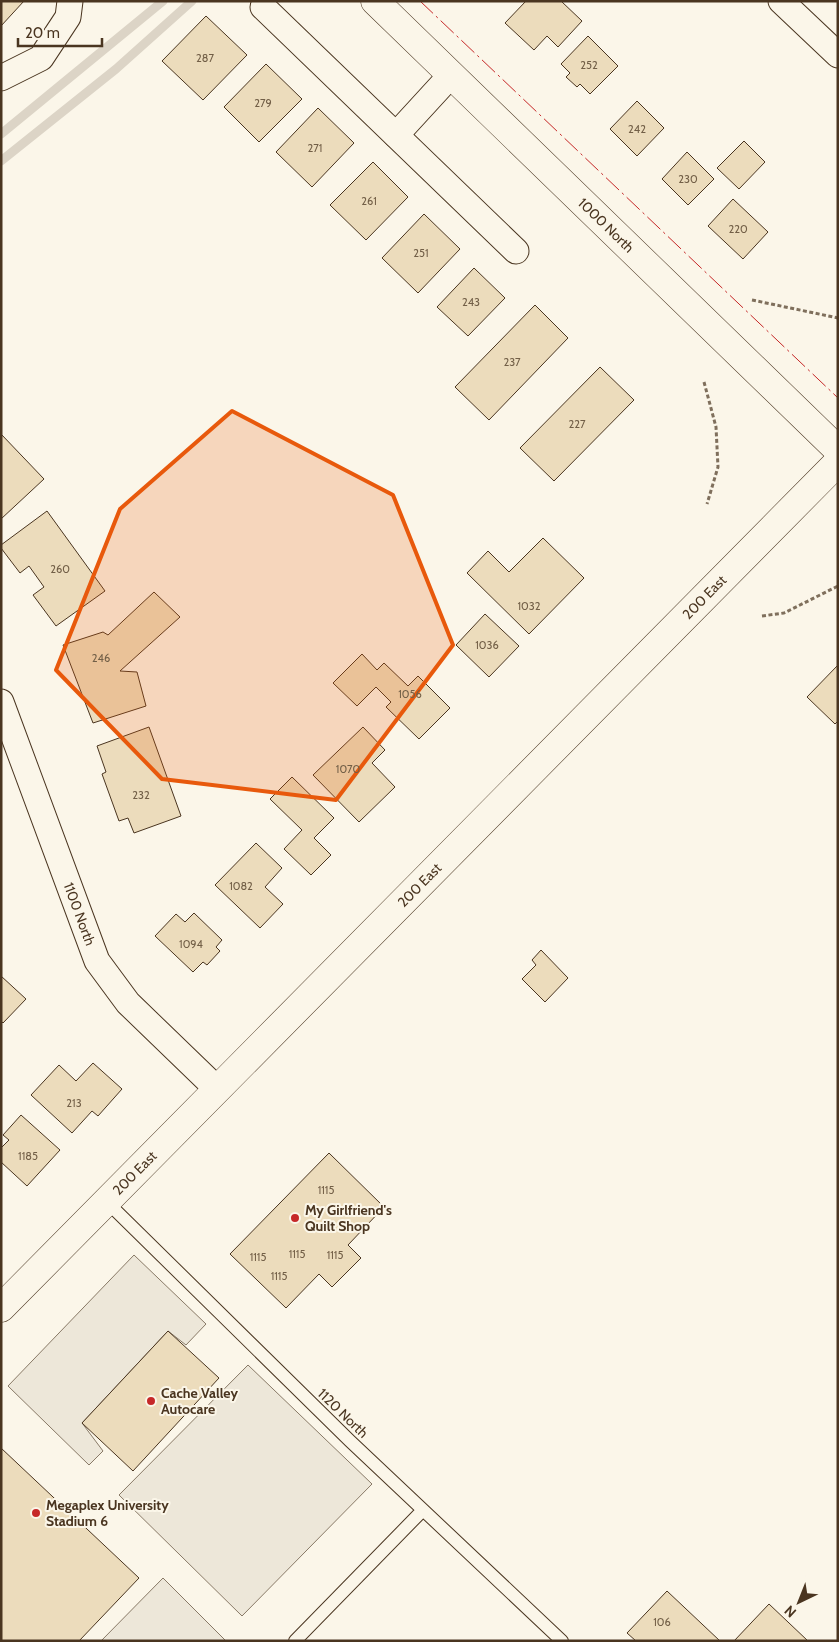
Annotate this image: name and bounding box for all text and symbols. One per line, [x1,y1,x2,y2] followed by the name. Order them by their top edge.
[18,15,101,47] scale bar
[25,24,60,42] text: 20 m
[196,51,214,65] house number: 287
[580,58,598,72] house number: 252
[254,96,272,110] house number: 279
[628,122,646,136] house number: 242
[308,141,322,155] house number: 271
[678,172,698,186] house number: 230
[361,194,377,208] house number: 261
[574,194,638,256] street label: 1000 North
[728,222,748,236] house number: 220
[413,246,429,260] house number: 251
[462,295,480,309] house number: 243
[503,355,521,369] house number: 237
[568,417,586,431] house number: 227
[50,562,70,576] house number: 260
[679,571,730,623] street label: 200 East
[518,599,541,613] house number: 1032
[475,638,499,652] house number: 1036
[92,651,110,665] house number: 246
[398,687,422,701] house number: 1056
[336,762,360,776] house number: 1070
[132,788,150,802] house number: 232
[394,859,445,911] street label: 200 East
[229,879,253,893] house number: 1082
[60,880,99,948] street label: 1100 North
[179,937,204,951] house number: 1094
[66,1096,82,1110] house number: 213
[109,1147,161,1199] street label: 200 East
[18,1149,38,1163] house number: 1185
[318,1183,334,1197] house number: 1115
[305,1201,392,1235] place label: My Girlfriend's Quilt Shop
[289,1212,301,1224] marker: My Girlfriend's Quilt Shop
[289,1247,305,1261] house number: 1115
[327,1248,343,1262] house number: 1115
[250,1250,266,1264] house number: 1115
[271,1269,287,1283] house number: 1115
[161,1384,238,1418] place label: Cache Valley Autocare
[314,1384,372,1442] street label: 1120 North
[145,1395,157,1407] marker: Cache Valley Autocare
[46,1496,169,1530] place label: Megaplex University Stadium 6
[30,1507,42,1519] marker: Megaplex University Stadium 6
[774,1577,824,1627] north arrow
[780,1602,800,1621] text: N
[653,1615,671,1629] house number: 106

